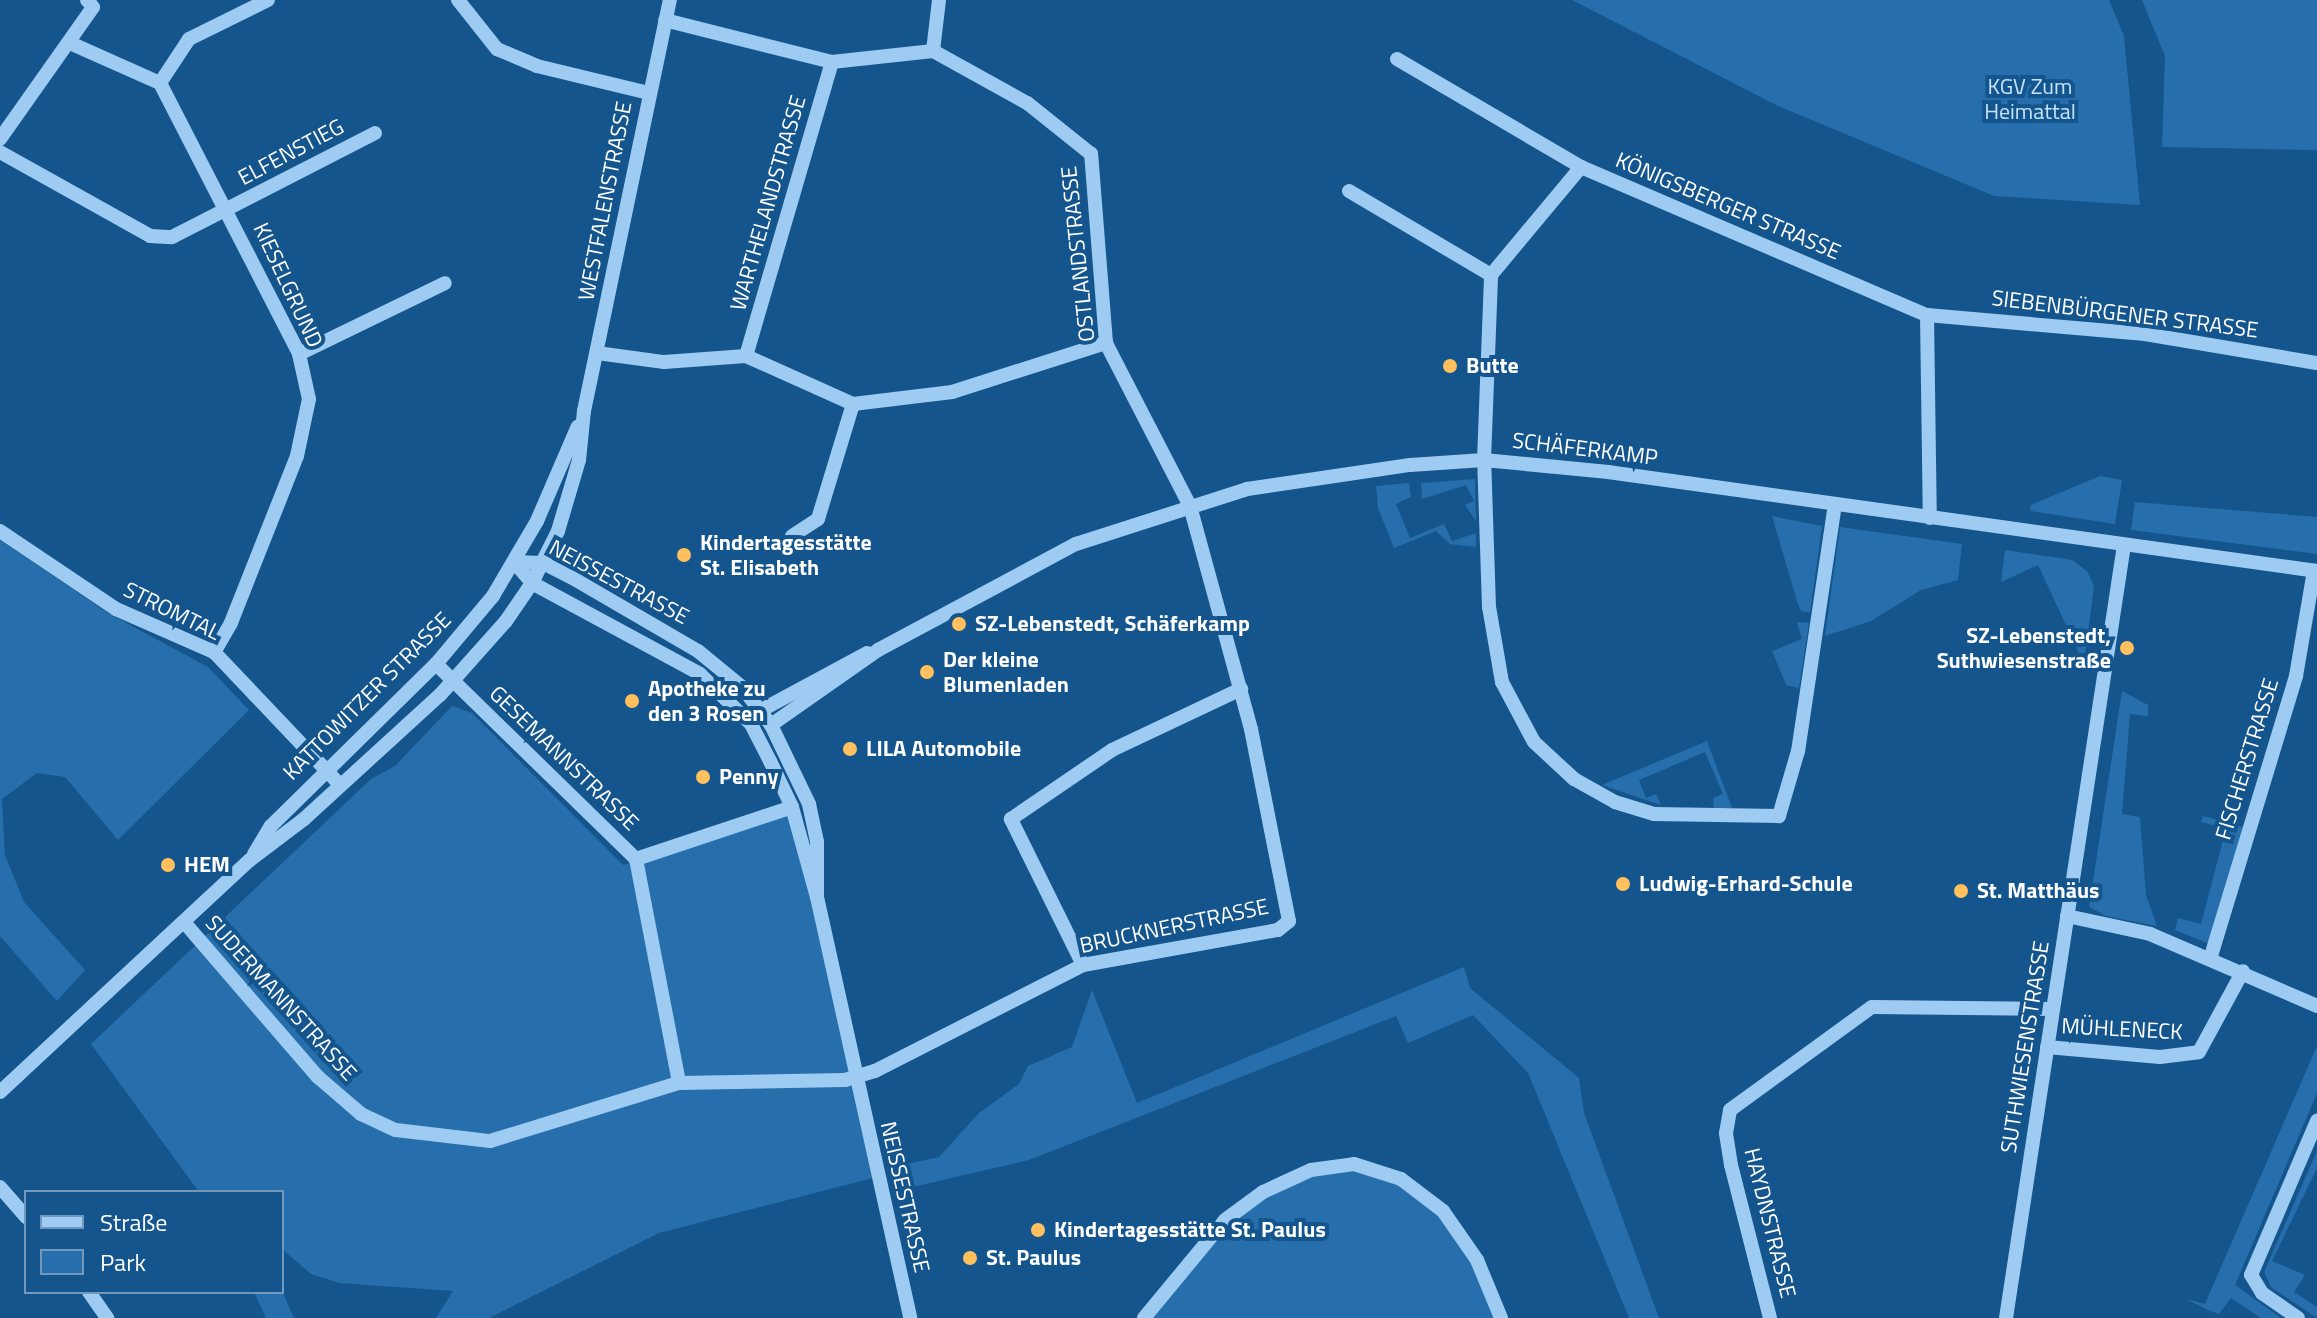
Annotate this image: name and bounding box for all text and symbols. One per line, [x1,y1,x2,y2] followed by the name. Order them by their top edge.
[1984,73,2076,124] park label: KGV Zum Heimattal
[725,92,811,314] street label: WARTHELANDSTRASSE
[573,99,637,303] street label: WESTFALENSTRASSE
[234,113,348,191] street label: ELFENSTIEG
[1612,147,1844,265] street label: KÖNIGSBERGER STRASSE
[1056,165,1100,343] street label: OSTLANDSTRASSE
[248,218,328,352] street label: KIESELGRUND
[1990,285,2260,343] street label: SIEBENBÜRGENER STRASSE
[1466,353,1519,379] place label: Butte
[1441,357,1459,375] marker: Butte
[1511,427,1659,471] street label: SCHÄFERKAMP
[700,529,872,580] place label: Kindertagesstätte St. Elisabeth
[545,534,693,630] street label: NEISSESTRASSE
[675,546,693,564] marker: Kindertagesstätte St. Elisabeth
[119,576,225,646] street label: STROMTAL
[278,607,456,785] street label: KATTOWITZER STRASSE
[975,611,1250,637] place label: SZ-Lebenstedt, Schäferkamp
[950,615,968,633] marker: SZ-Lebenstedt, Schäferkamp
[1937,622,2111,674] place label: SZ-Lebenstedt, Suthwiesenstraße
[2118,639,2136,657] marker: SZ-Lebenstedt, Suthwiesenstraße
[943,646,1069,698] place label: Der kleine Blumenladen
[918,663,936,681] marker: Der kleine Blumenladen
[648,675,766,726] place label: Apotheke zu den 3 Rosen
[2210,675,2284,843] street label: FISCHERSTRASSE
[484,680,644,836] street label: GESEMANNSTRASSE
[623,692,641,710] marker: Apotheke zu den 3 Rosen
[866,736,1021,762] place label: LILA Automobile
[841,740,859,758] marker: LILA Automobile
[719,764,778,790] place label: Penny
[694,768,712,786] marker: Penny
[184,852,230,878] place label: HEM
[159,856,177,874] marker: HEM
[1639,871,1853,897] place label: Ludwig-Erhard-Schule
[1614,875,1632,893] marker: Ludwig-Erhard-Schule
[1977,878,2099,904] place label: St. Matthäus
[1952,882,1970,900] marker: St. Matthäus
[1077,893,1271,959] street label: BRUCKNERSTRASSE
[200,910,362,1086] street label: SUDERMANNSTRASSE
[1995,939,2055,1155] street label: SUTHWIESENSTRASSE
[2061,1013,2183,1045] street label: MÜHLENECK
[875,1119,935,1275] street label: NEISSESTRASSE
[1739,1145,1801,1301] street label: HAYDNSTRASSE
[24,1190,284,1294] legend
[100,1204,167,1240] text: Straße
[1054,1217,1326,1243] place label: Kindertagesstätte St. Paulus
[1029,1221,1047,1239] marker: Kindertagesstätte St. Paulus
[100,1244,146,1280] text: Park
[986,1245,1081,1271] place label: St. Paulus
[961,1249,979,1267] marker: St. Paulus

